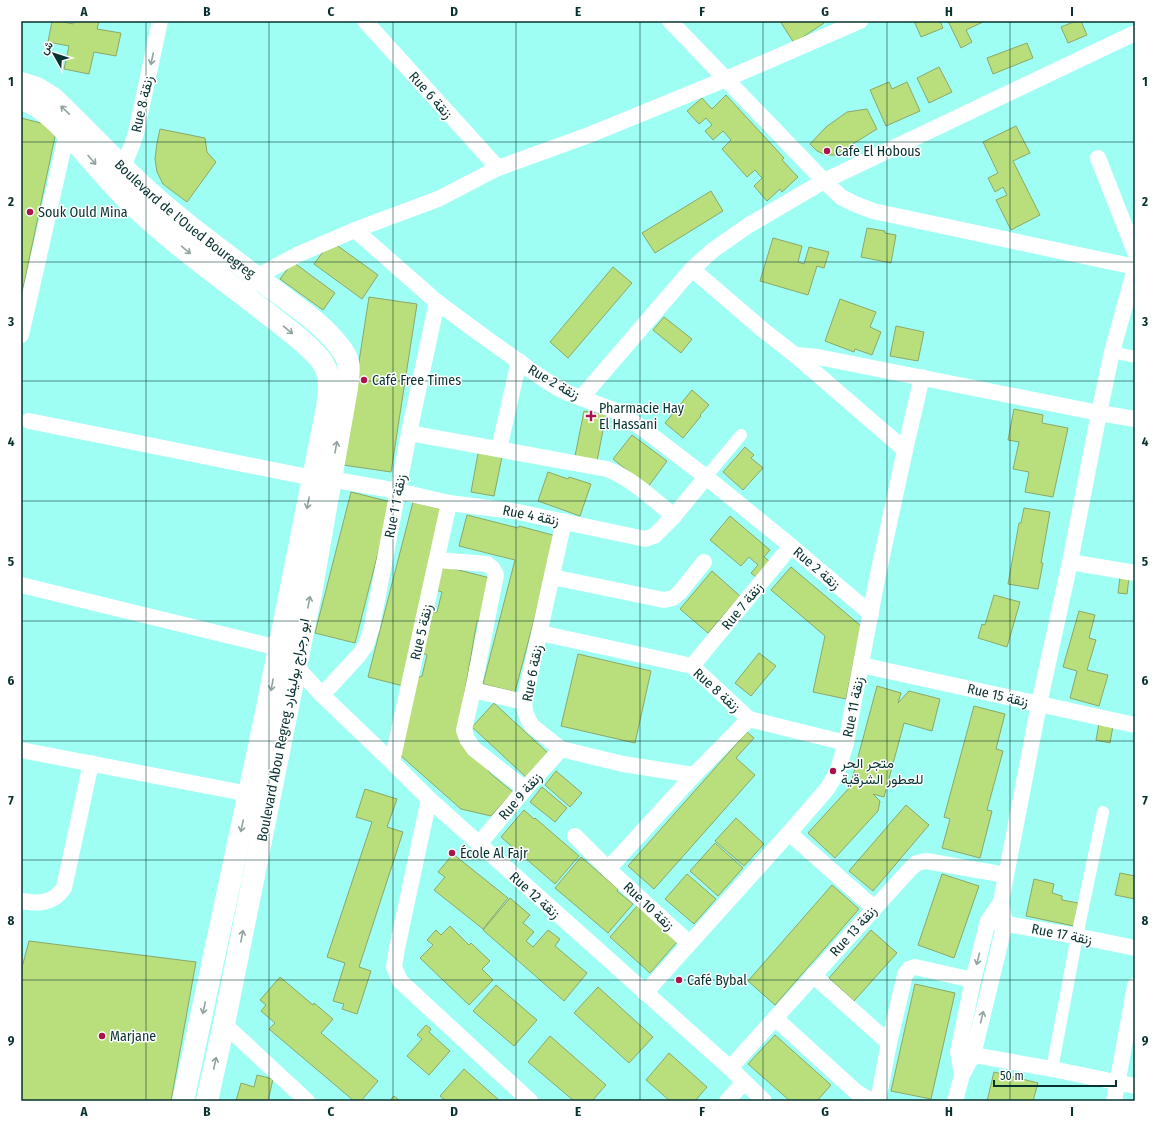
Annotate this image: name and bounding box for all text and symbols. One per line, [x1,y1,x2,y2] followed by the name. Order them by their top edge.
[79,4,88,19] text: A
[203,4,211,19] text: B
[328,4,335,19] text: C
[450,4,458,19] text: D
[575,4,581,19] text: E
[699,4,705,19] text: F
[821,4,829,19] text: G
[945,4,953,19] text: H
[1070,4,1074,19] text: I
[34,34,74,74] north arrow
[37,39,56,57] text: ش
[148,52,156,65] one-way arrow
[405,68,456,123] street label: Rue 6 زنقة
[8,74,14,89] text: 1
[128,74,157,134] street label: Rue 8 زنقة
[1142,74,1148,89] text: 1
[60,105,70,114] one-way arrow
[835,143,921,160] place label: Cafe El Hobous
[822,146,832,156] marker: Cafe El Hobous
[87,155,96,166] one-way arrow
[111,156,259,282] street label: Boulevard de l'Oued Bouregreg
[7,194,14,209] text: 2
[1141,194,1148,209] text: 2
[38,204,128,221] place label: Souk Ould Mina
[25,207,35,217] marker: Souk Ould Mina
[180,245,190,254] one-way arrow
[7,314,14,329] text: 3
[1141,314,1148,329] text: 3
[282,326,293,335] one-way arrow
[525,361,583,404] street label: Rue 2 زنقة
[372,372,461,389] place label: Café Free Times
[359,375,369,385] marker: Café Free Times
[599,400,685,433] place label: Pharmacie Hay El Hassani
[586,411,596,421] marker: Pharmacie Hay El Hassani
[8,434,15,449] text: 4
[1142,434,1149,449] text: 4
[332,441,340,454] one-way arrow
[381,472,410,539] street label: Rue 1 زنقة 1
[304,496,312,509] one-way arrow
[501,502,561,529] street label: Rue 4 زنقة
[790,543,844,594] street label: Rue 2 زنقة
[8,554,14,569] text: 5
[1142,554,1148,569] text: 5
[718,579,767,633] street label: Rue 7 زنقة
[305,596,313,609] one-way arrow
[407,602,436,662] street label: Rue 5 زنقة
[254,617,315,843] street label: Boulevard Abou Regreg ابو رجراج بوليفارد
[519,643,546,703] street label: Rue 6 زنقة
[690,665,744,716] street label: Rue 8 زنقة
[8,673,15,688] text: 6
[1142,673,1149,688] text: 6
[839,675,868,739] street label: Rue 11 زنقة
[268,678,276,691] one-way arrow
[966,680,1030,711] street label: Rue 15 زنقة
[840,755,924,788] place label: متجر الحر للعطور الشرقية
[828,766,838,776] marker: متجر الحر للعطور الشرقية
[495,769,546,824] street label: Rue 9 زنقة
[8,793,14,808] text: 7
[1142,793,1148,808] text: 7
[238,819,246,832] one-way arrow
[460,844,528,862] place label: École Al Fajr
[447,848,457,858] marker: École Al Fajr
[506,868,564,923] street label: Rue 12 زنقة
[620,879,678,934] street label: Rue 10 زنقة
[826,902,881,960] street label: Rue 13 زنقة
[8,913,15,928] text: 8
[1142,913,1149,928] text: 8
[1030,920,1094,949] street label: Rue 17 زنقة
[238,929,246,942] one-way arrow
[974,952,982,965] one-way arrow
[687,972,747,989] place label: Café Bybal
[674,975,684,985] marker: Café Bybal
[199,1001,207,1014] one-way arrow
[979,1011,986,1024] one-way arrow
[110,1028,156,1045] place label: Marjane
[97,1031,107,1041] marker: Marjane
[8,1033,15,1048] text: 9
[1142,1033,1149,1048] text: 9
[212,1057,220,1070] one-way arrow
[994,1062,1116,1088] scale bar
[1000,1069,1024,1083] text: 50 m
[79,1104,88,1119] text: A
[203,1104,211,1119] text: B
[328,1104,335,1119] text: C
[450,1104,458,1119] text: D
[575,1104,581,1119] text: E
[699,1104,705,1119] text: F
[821,1104,829,1119] text: G
[945,1104,953,1119] text: H
[1070,1104,1074,1119] text: I

